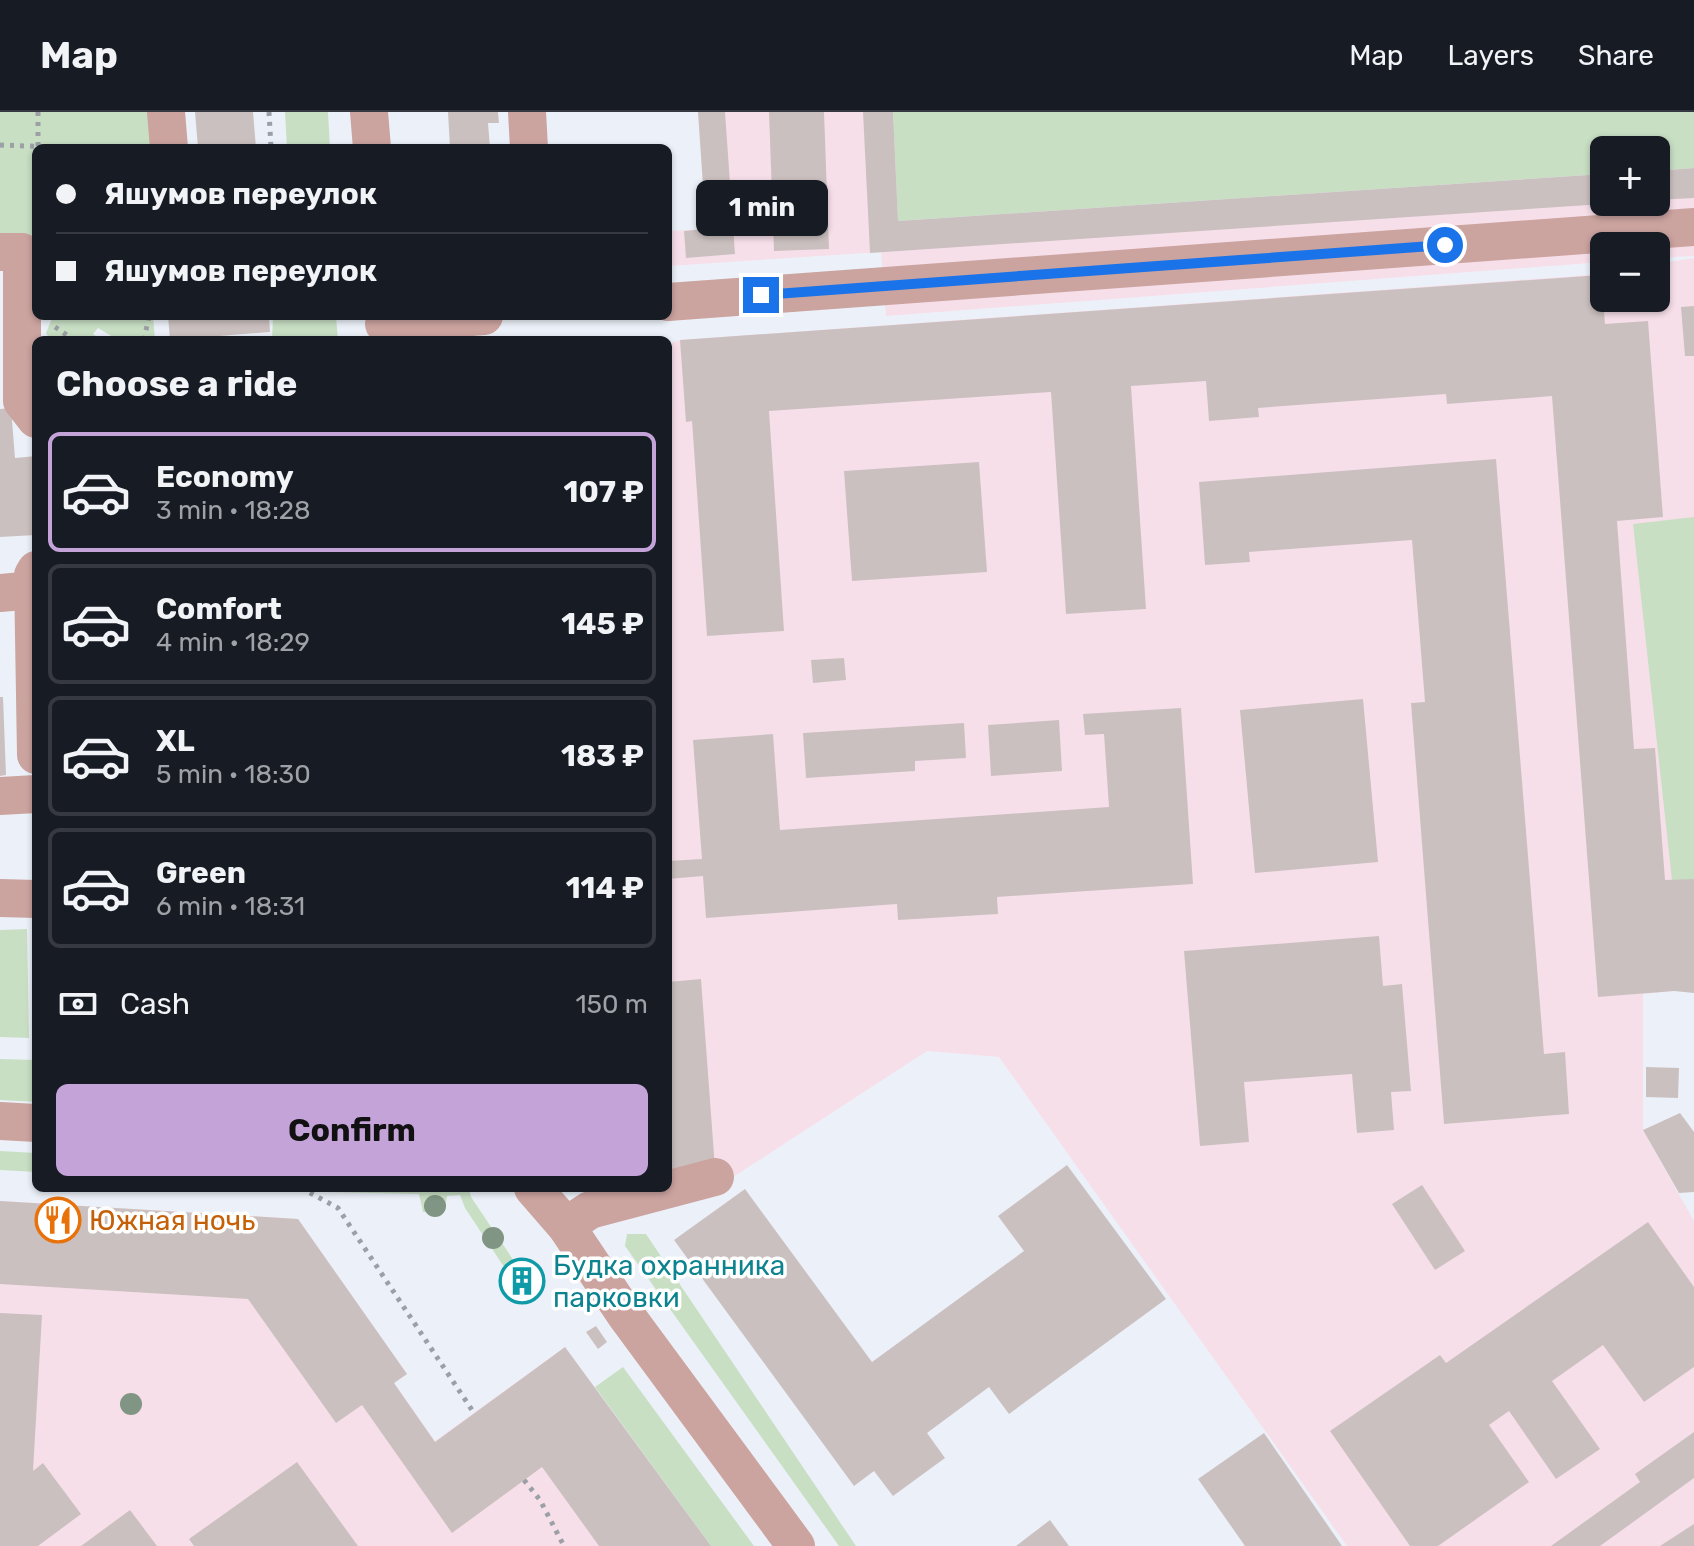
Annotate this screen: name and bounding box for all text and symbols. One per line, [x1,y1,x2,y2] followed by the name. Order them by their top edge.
[40,32,118,78] text: Map
[1349,39,1404,72] text: Map
[1448,39,1534,72] text: Layers
[1578,39,1654,72] text: Share
[1590,136,1670,312] map controls
[1590,136,1670,216] button: +
[104,176,377,212] text: Яшумов переулок
[695,179,827,235] callout: 1 min
[729,192,795,223] text: 1 min
[1427,227,1463,263] route start
[1590,232,1670,312] button: −
[104,253,377,289] text: Яшумов переулок
[743,277,779,313] route end
[56,362,297,405] text: Choose a ride
[60,456,132,528] icon: car
[156,459,294,495] text: Economy
[563,474,644,510] text: 107 ₽
[156,495,311,526] text: 3 min · 18:28
[60,588,132,660] icon: car
[156,591,282,627] text: Comfort
[561,606,644,642] text: 145 ₽
[156,627,310,658] text: 4 min · 18:29
[60,720,132,792] icon: car
[156,723,195,759] text: XL
[561,738,644,774] text: 183 ₽
[156,759,311,790] text: 5 min · 18:30
[60,852,132,924] icon: car
[156,855,246,891] text: Green
[566,870,644,906] text: 114 ₽
[156,891,305,922] text: 6 min · 18:31
[56,982,100,1026] icon: cash
[120,986,190,1022] text: Cash
[575,989,648,1020] text: 150 m
[56,1084,648,1176] button: Confirm
[34,1196,82,1244] restaurant icon: Южная ночь
[89,1204,255,1237] place label: Южная ночь
[553,1249,785,1314] place label: Будка охранника парковки
[498,1257,546,1305] building icon: Будка охранника парковки

